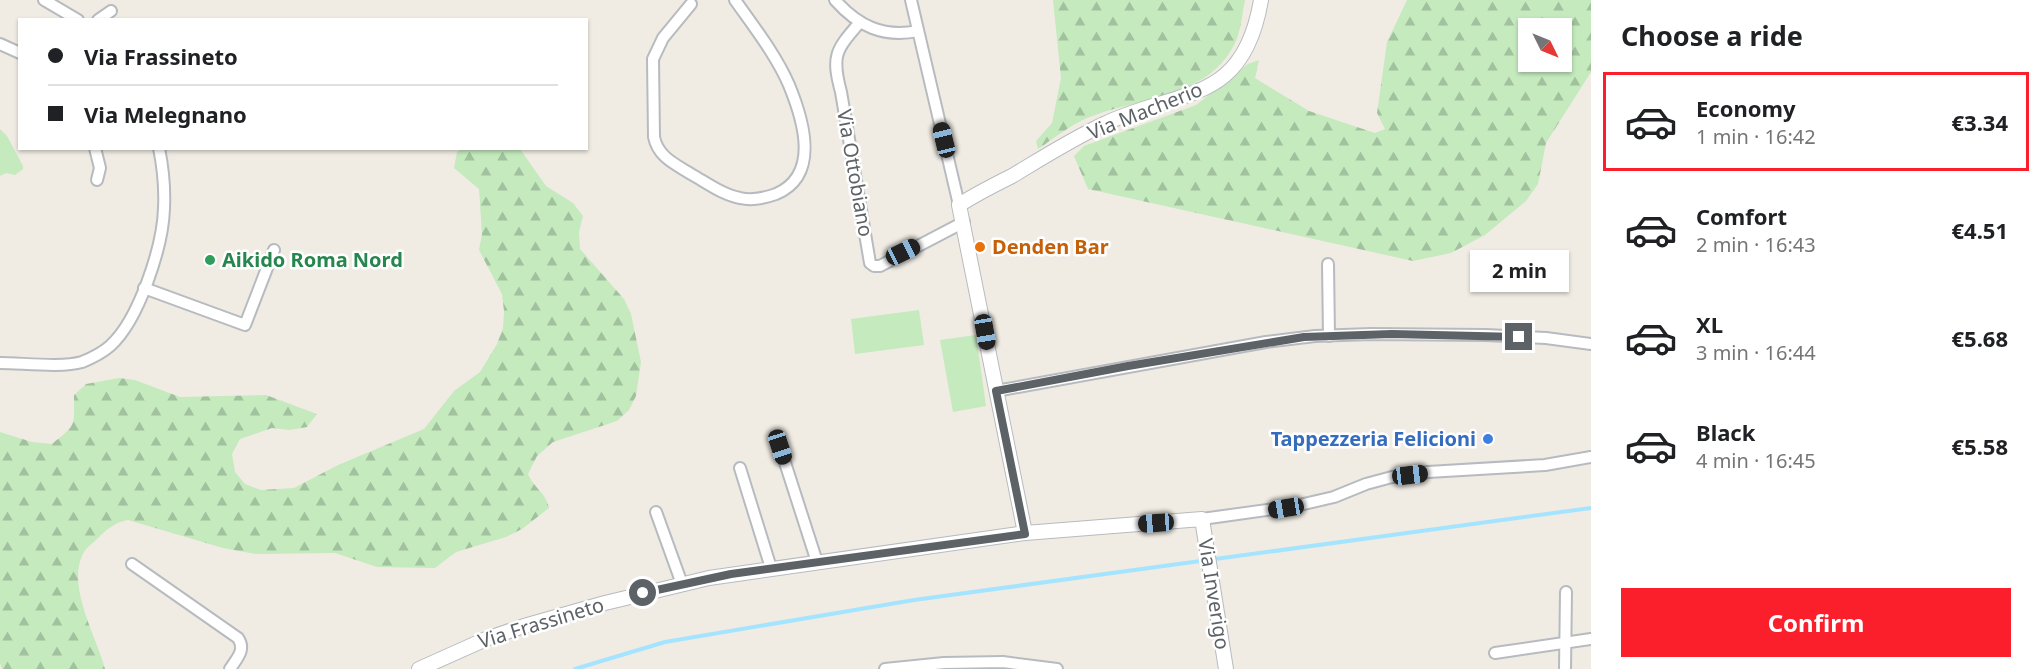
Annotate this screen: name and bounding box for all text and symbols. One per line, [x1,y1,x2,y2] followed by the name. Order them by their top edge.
[1621,17,1803,54] text: Choose a ride
[1518,18,1572,72] north arrow
[1518,18,1572,72] map controls
[84,41,238,71] text: Via Frassineto
[1083,75,1206,146] street label: Via Macherio
[1696,93,1795,123] text: Economy
[1624,95,1678,149] icon: car
[84,99,247,129] text: Via Melegnano
[831,107,880,239] street label: Via Ottobiano
[1951,107,2008,137] text: €3.34
[931,120,957,160] car
[1696,123,1816,150] text: 1 min · 16:42
[1696,201,1787,231] text: Comfort
[1624,203,1678,257] icon: car
[1951,215,2008,245] text: €4.51
[1696,231,1816,258] text: 2 min · 16:43
[992,233,1109,260] place label: Denden Bar
[883,236,923,268] car
[973,240,987,254] marker: Denden Bar
[222,246,403,273] place label: Aikido Roma Nord
[1470,250,1568,292] callout: 2 min
[203,253,217,267] marker: Aikido Roma Nord
[1492,257,1547,284] text: 2 min
[1696,309,1723,339] text: XL
[1624,311,1678,365] icon: car
[973,313,997,351] car
[1505,323,1532,350] route end
[1951,323,2008,353] text: €5.68
[1696,339,1816,366] text: 3 min · 16:44
[1696,417,1755,447] text: Black
[1624,419,1678,473] icon: car
[1271,425,1476,452] place label: Tappezzeria Felicioni
[766,427,794,467] car
[1951,431,2008,461] text: €5.58
[1481,432,1495,446] marker: Tappezzeria Felicioni
[1696,447,1816,474] text: 4 min · 16:45
[1391,464,1429,486] car
[1267,496,1305,520] car
[1137,513,1175,533] car
[1192,537,1237,651] street label: Via Inverigo
[629,579,656,606] route start
[1621,588,2011,657] button: Confirm
[475,591,607,654] street label: Via Frassineto

